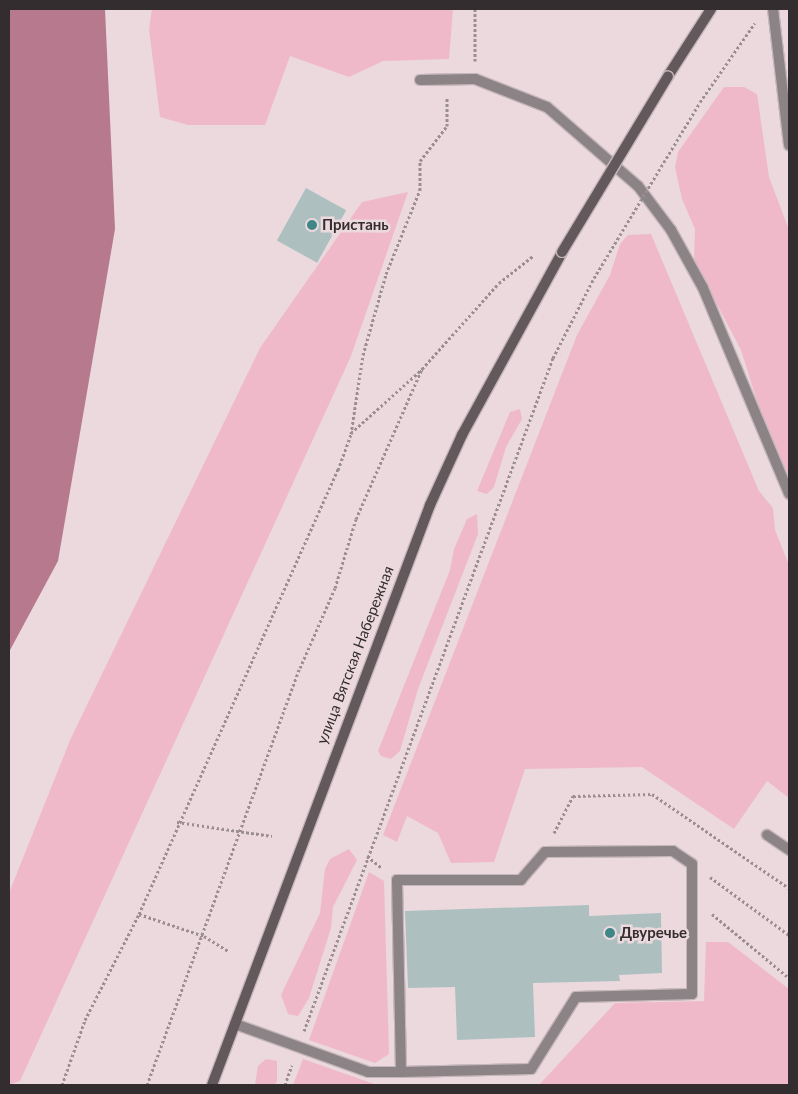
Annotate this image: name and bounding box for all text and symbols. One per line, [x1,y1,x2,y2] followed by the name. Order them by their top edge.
[322,216,389,234] place label: Пристань
[306,219,318,231] marker: Пристань
[313,563,397,747] street label: улица Вятская Набережная
[620,924,687,942] place label: Двуречье
[604,927,616,939] marker: Двуречье

